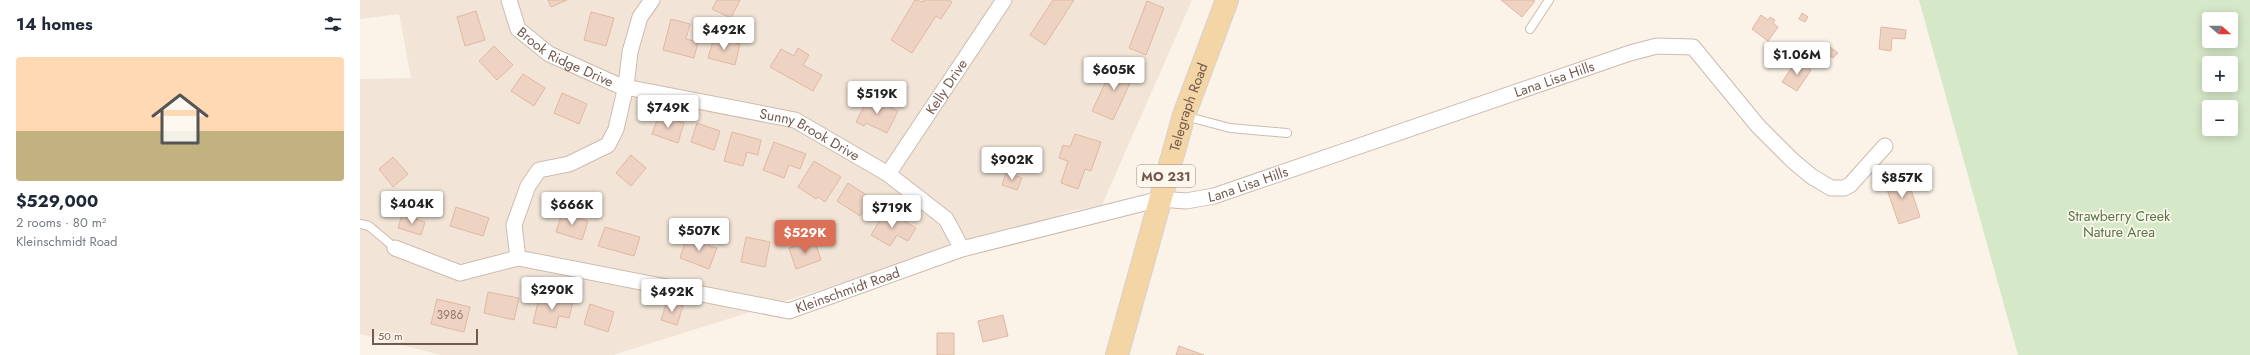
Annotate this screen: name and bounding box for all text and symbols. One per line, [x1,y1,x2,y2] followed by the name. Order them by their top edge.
[16,12,93,36] text: 14 homes
[2202,12,2238,48] north arrow
[2202,12,2238,136] map controls
[322,13,344,35] icon: filters
[696,17,752,51] pin: $492K
[702,20,746,39] text: $492K
[513,22,617,92] street label: Brook Ridge Drive
[1764,42,1830,76] pin: $1.06M
[1773,45,1821,64] text: $1.06M
[921,55,972,118] street label: Kelly Drive
[1511,56,1597,102] street label: Lana Lisa Hills
[2202,56,2238,92] button: +
[1086,57,1142,91] pin: $605K
[1093,60,1135,79] text: $605K
[1164,60,1213,154] street label: Telegraph Road
[849,81,905,115] pin: $519K
[144,83,216,155] icon: home
[857,84,897,103] text: $519K
[640,95,696,129] pin: $749K
[647,98,689,117] text: $749K
[2202,100,2238,136] button: −
[758,103,863,165] street label: Sunny Brook Drive
[984,147,1040,181] pin: $902K
[990,150,1034,169] text: $902K
[1206,161,1291,207] street label: Lana Lisa Hills
[1137,165,1195,187] road number: MO 231
[1874,165,1930,199] pin: $857K
[1881,168,1923,187] text: $857K
[16,189,98,213] text: $529,000
[384,191,440,225] pin: $404K
[544,192,600,226] pin: $666K
[390,194,434,213] text: $404K
[550,195,594,214] text: $666K
[864,195,920,229] pin: $719K
[872,198,912,217] text: $719K
[2068,206,2171,242] park label: Strawberry Creek Nature Area
[16,213,106,232] text: 2 rooms · 80 m²
[671,218,727,252] pin: $507K
[777,220,833,254] pin: $529K
[678,221,720,240] text: $507K
[784,223,826,242] text: $529K
[16,232,118,251] text: Kleinschmidt Road
[793,262,903,318] street label: Kleinschmidt Road
[524,277,580,311] pin: $290K
[644,279,700,313] pin: $492K
[530,280,574,299] text: $290K
[650,282,694,301] text: $492K
[437,306,464,324] house number: 3986
[372,327,478,346] scale bar
[378,328,403,344] text: 50 m

